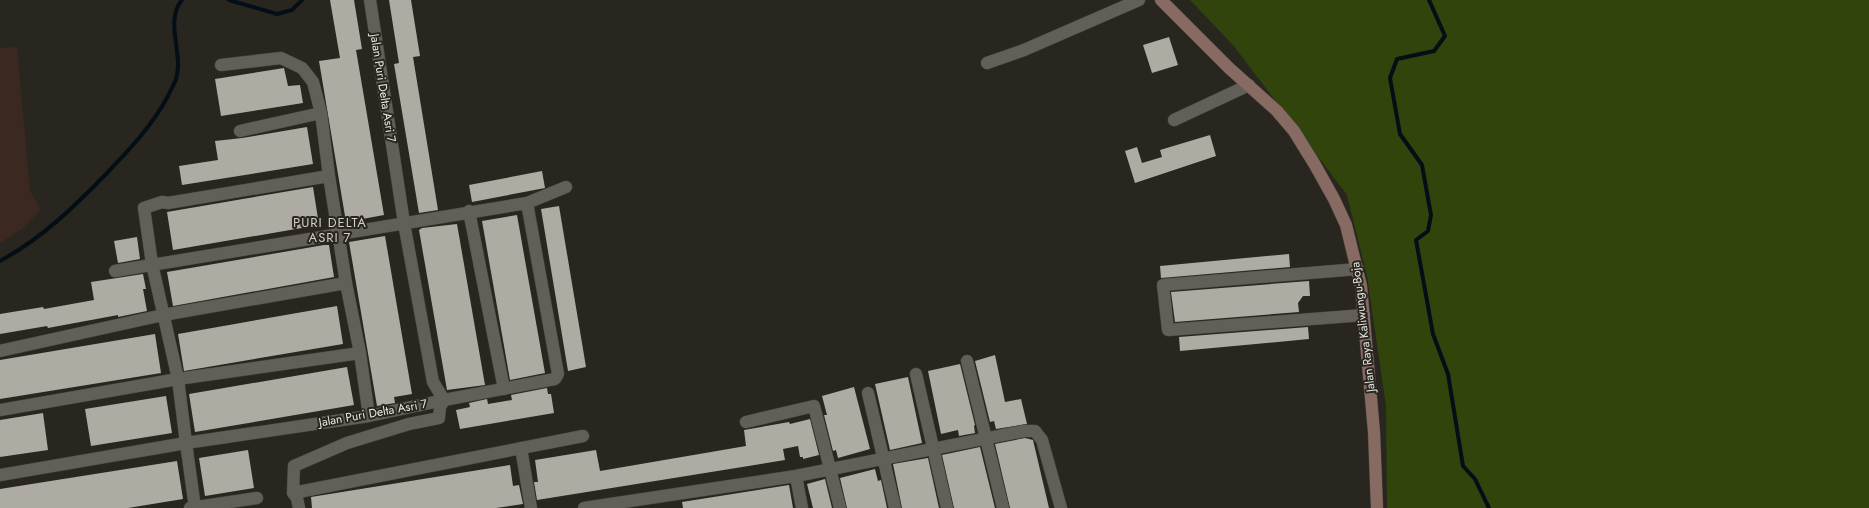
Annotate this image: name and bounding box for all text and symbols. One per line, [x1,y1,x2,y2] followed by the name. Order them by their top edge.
[365,30,401,144] street label: Jalan Puri Delta Asri 7
[293,213,367,247] district label: PURI DELTA ASRI 7
[1346,261,1380,395] street label: Jalan Raya Kaliwungu-Boja
[315,394,429,432] street label: Jalan Puri Delta Asri 7

